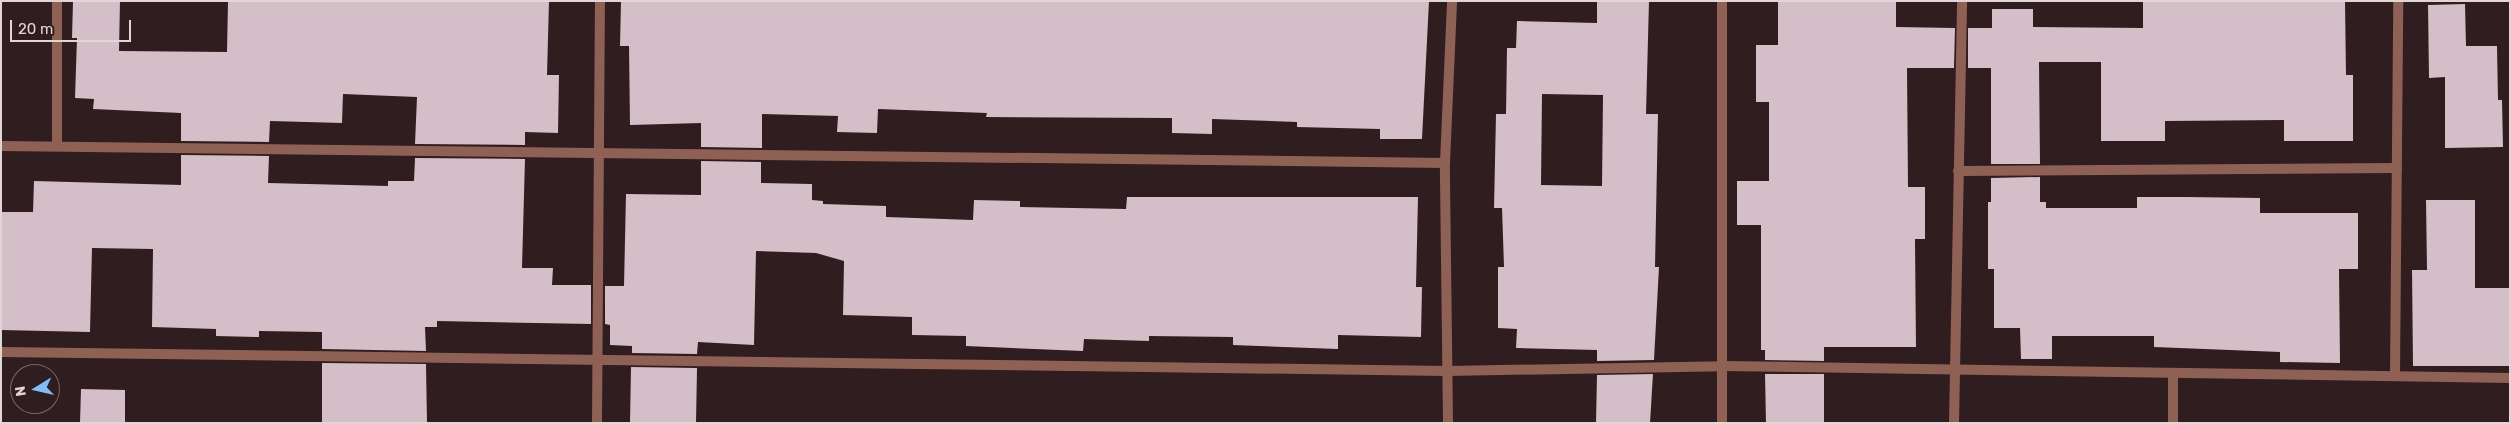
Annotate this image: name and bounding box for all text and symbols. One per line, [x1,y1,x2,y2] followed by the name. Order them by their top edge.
[12,10,134,42] scale bar
[18,20,53,38] text: 20 m
[10,364,60,414] north arrow
[11,385,30,398] text: N

